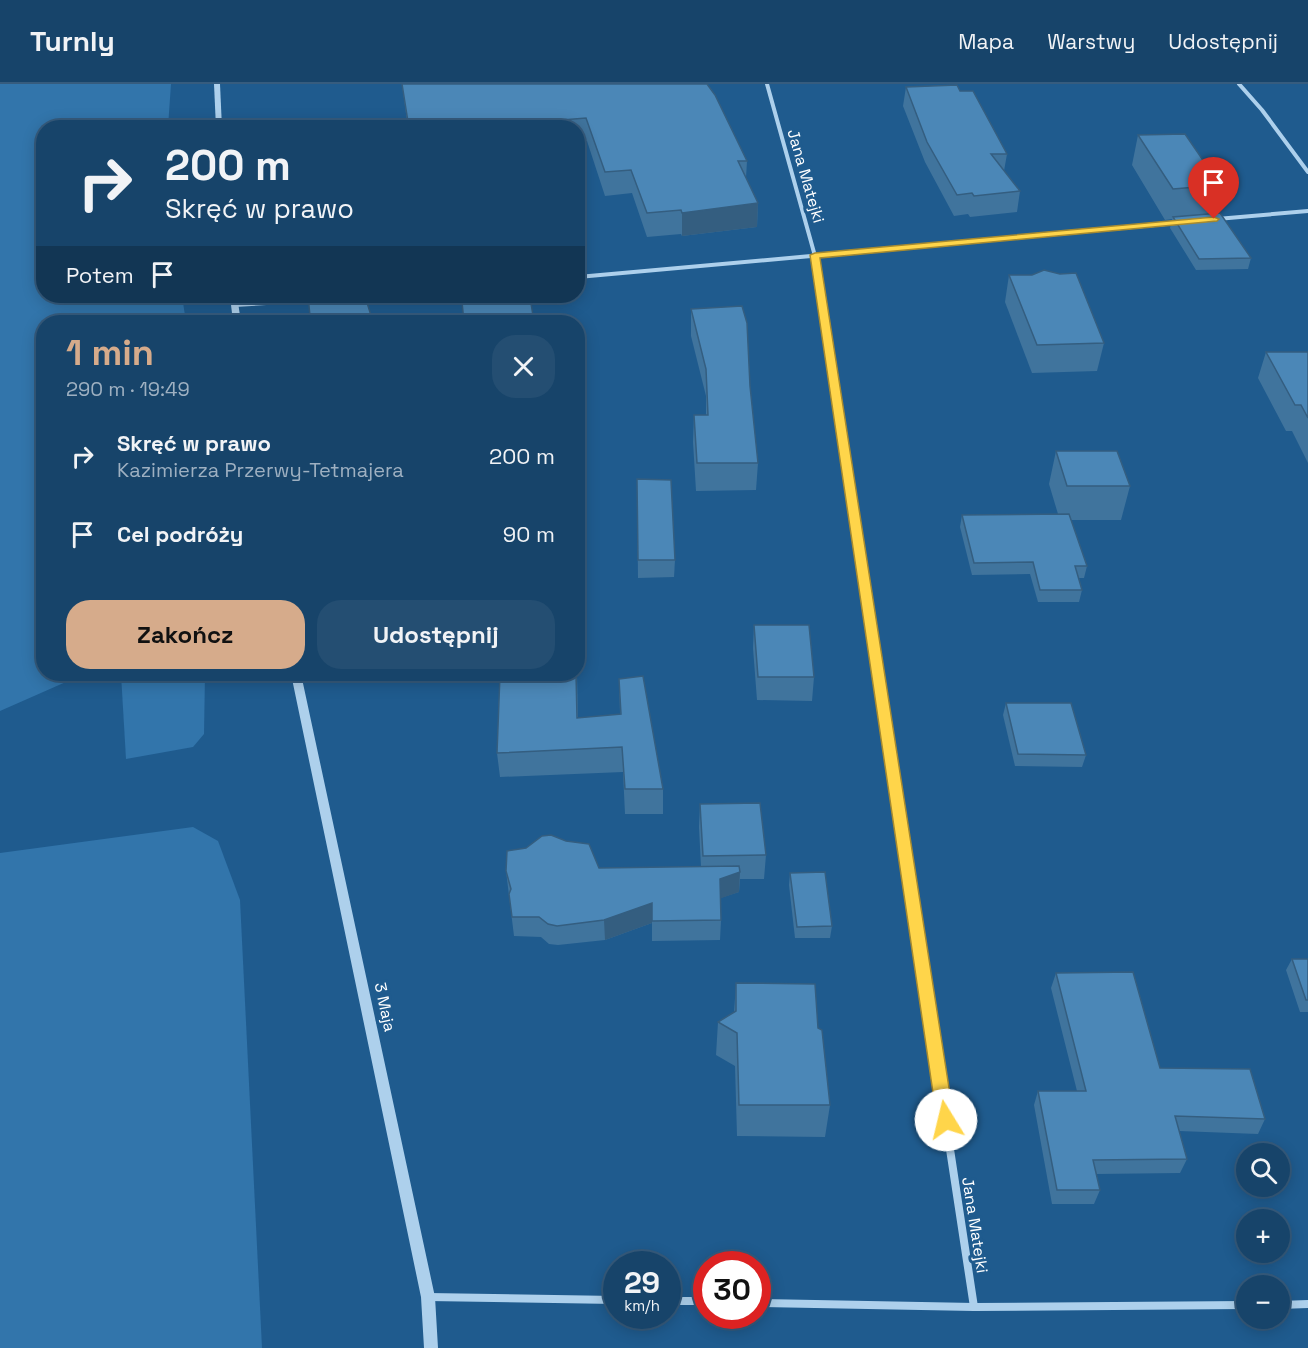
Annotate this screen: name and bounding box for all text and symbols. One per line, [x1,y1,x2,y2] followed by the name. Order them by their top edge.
[30,23,115,59] text: Turnly
[958,28,1014,55] text: Mapa
[1047,28,1135,55] text: Warstwy
[1168,28,1278,55] text: Udostępnij
[783,126,829,226] street label: Jana Matejki
[165,139,291,192] text: 200 m
[66,144,144,222] icon: right
[1188,157,1239,219] pin
[1197,166,1230,199] icon: arrive
[165,191,354,226] text: Skręć w prawo
[146,258,179,291] icon: arrive
[66,261,134,289] text: Potem
[66,330,154,376] text: 1 min
[492,335,555,398] button: close
[66,376,190,402] text: 290 m · 19:49
[117,429,271,457] text: Skręć w prawo
[66,440,99,473] icon: right
[489,442,555,470] text: 200 m
[117,457,404,483] text: Kazimierza Przerwy-Tetmajera
[66,518,99,551] icon: arrive
[117,520,243,548] text: Cel podróży
[503,520,555,548] text: 90 m
[66,600,305,669] button: Zakończ
[317,600,555,669] button: Udostępnij
[370,980,400,1034] street label: 3 Maja
[914,1088,978,1152] position arrow
[1236,1143,1290,1329] map controls
[1236,1143,1290,1197] button: search
[957,1175,993,1275] street label: Jana Matejki
[1236,1209,1290,1263] button: +
[693,1251,771,1329] speed limit sign: 30
[624,1263,660,1302] text: 29
[1236,1275,1290,1329] button: −
[624,1296,660,1315] text: km/h

